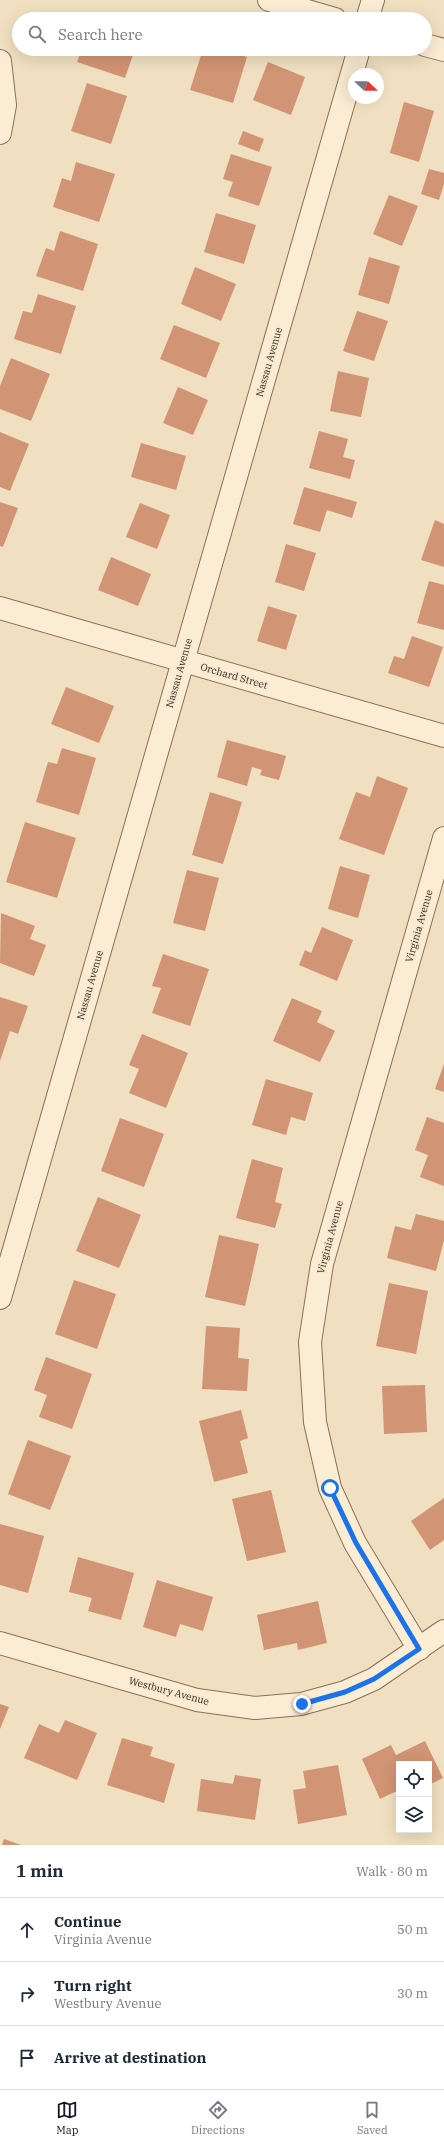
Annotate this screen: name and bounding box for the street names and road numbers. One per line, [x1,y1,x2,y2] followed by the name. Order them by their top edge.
[253,326,285,398] street label: Nassau Avenue
[163,637,195,709] street label: Nassau Avenue
[199,660,270,692] street label: Orchard Street
[402,888,436,964] street label: Virginia Avenue
[74,949,106,1021] street label: Nassau Avenue
[314,1199,346,1275] street label: Virginia Avenue
[127,1674,211,1708] street label: Westbury Avenue

